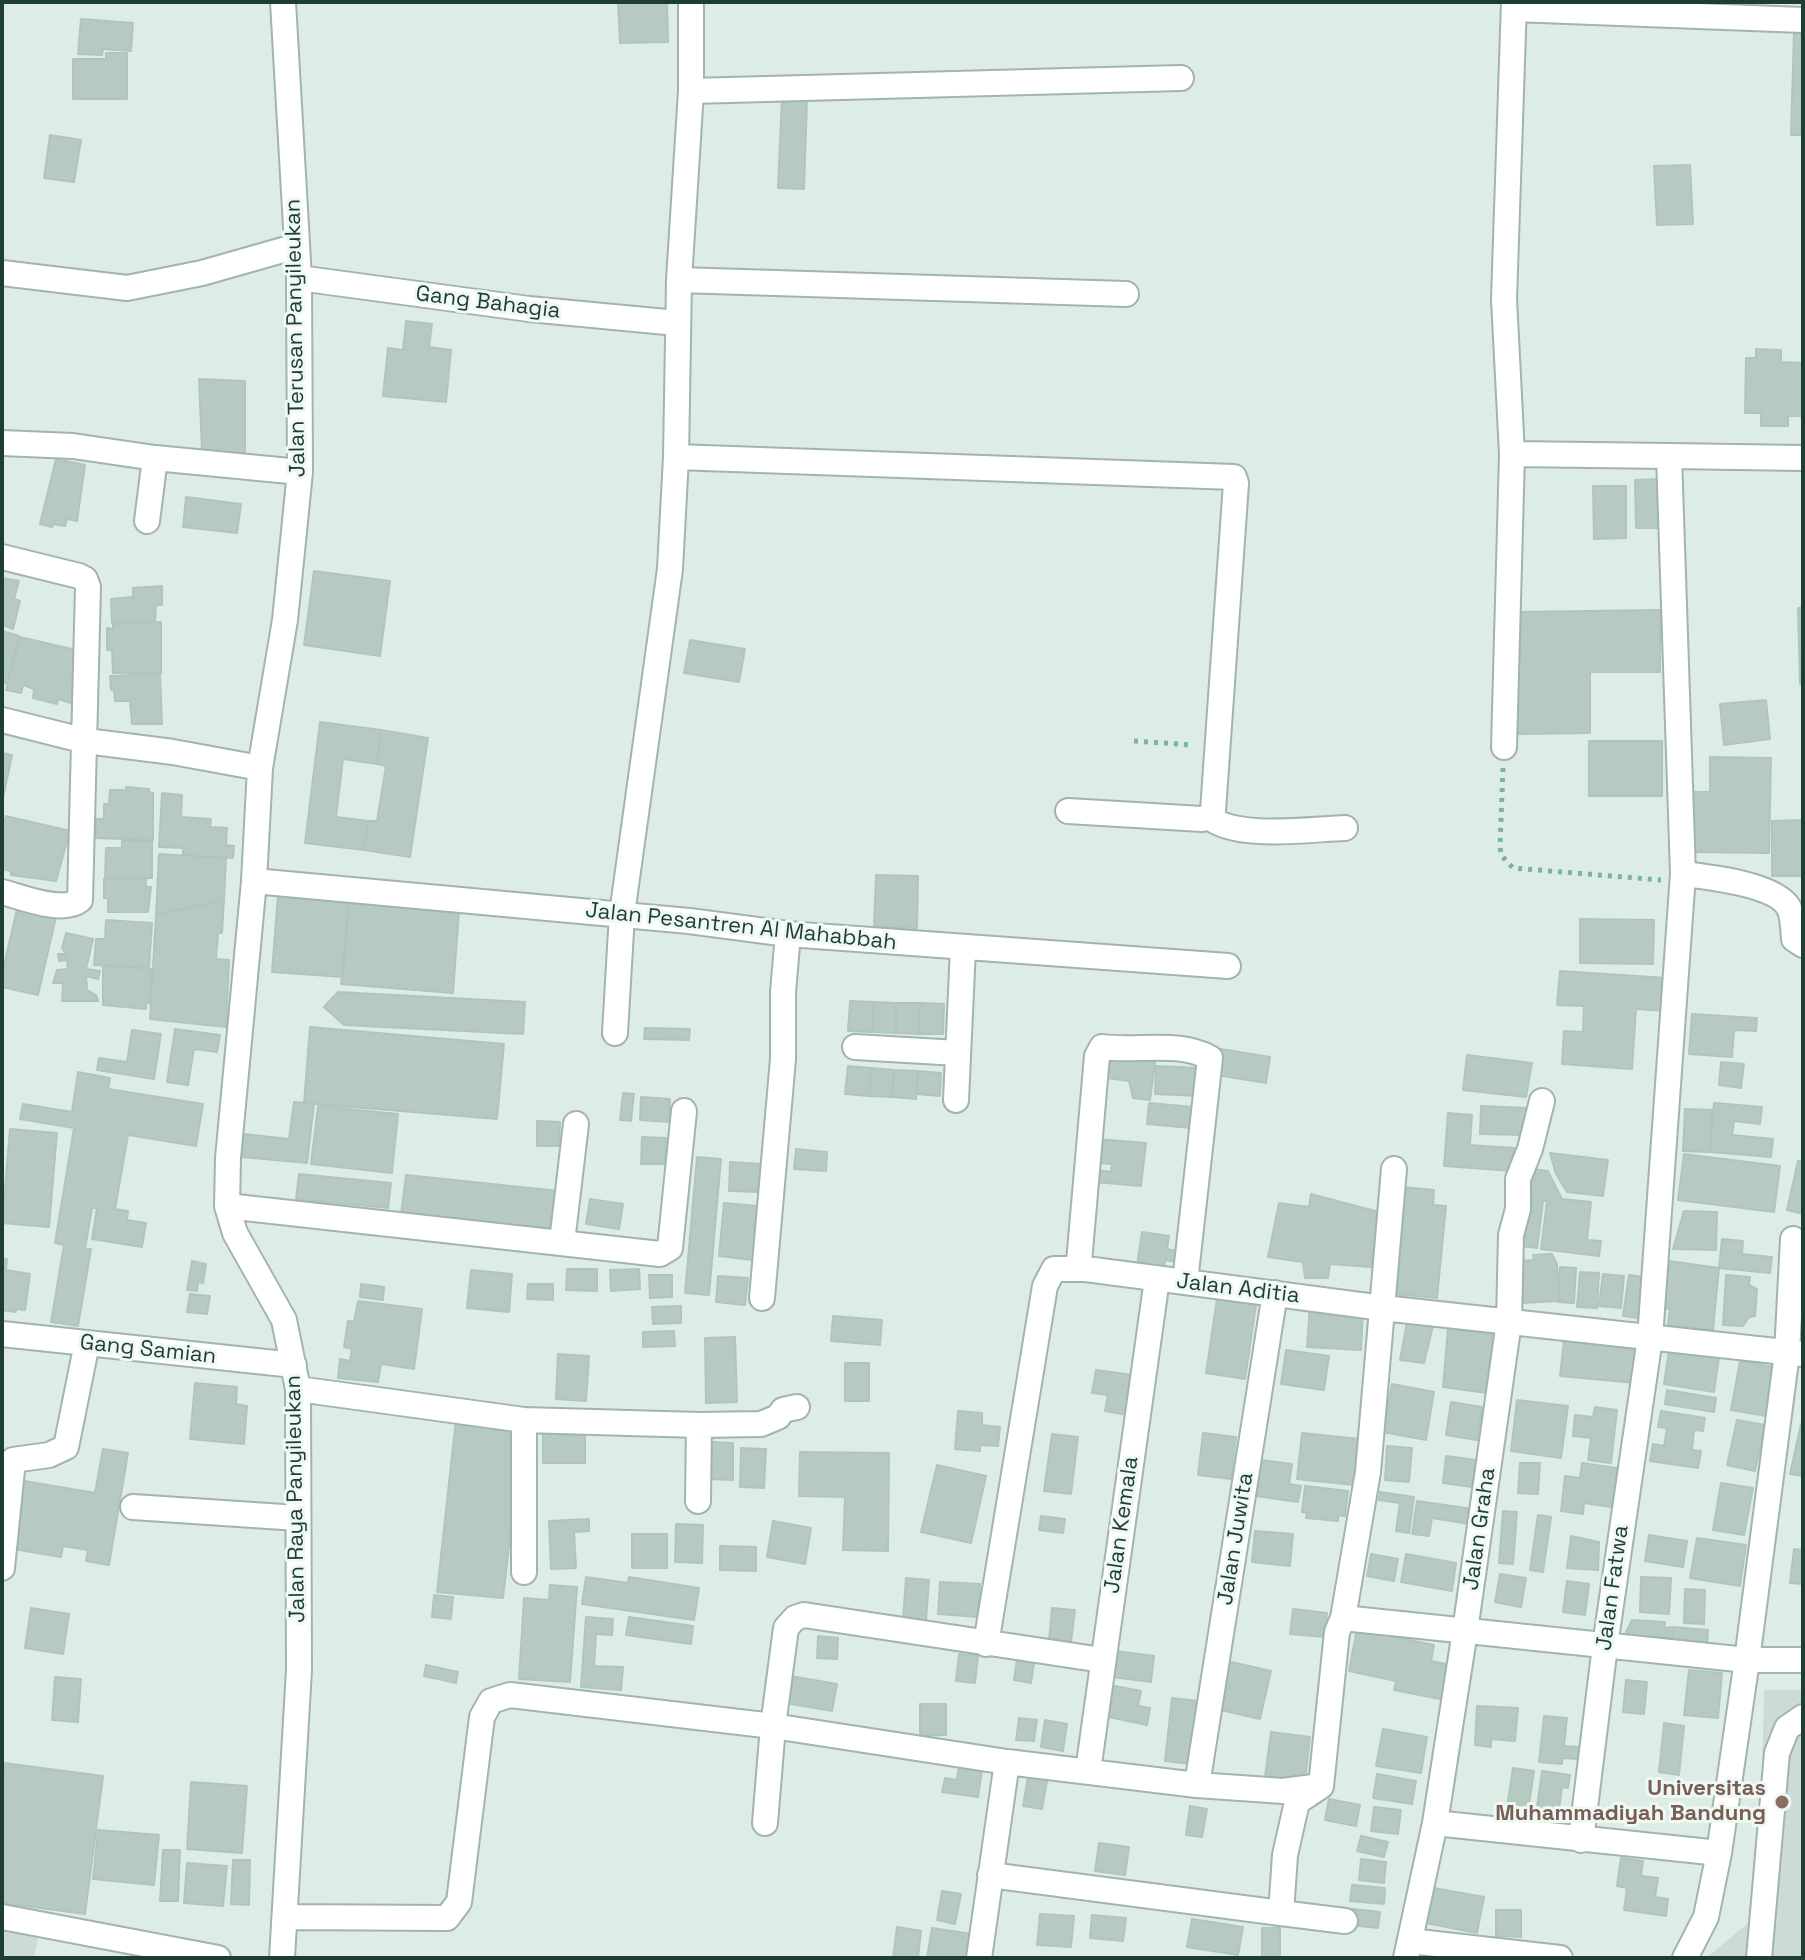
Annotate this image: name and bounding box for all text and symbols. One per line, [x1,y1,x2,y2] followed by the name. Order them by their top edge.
[280,199,312,477] street label: Jalan Terusan Panyileukan
[414,281,562,325] street label: Gang Bahagia
[584,898,898,956] street label: Jalan Pesantren Al Mahabbah
[1175,1268,1301,1310] street label: Jalan Aditia
[78,1330,218,1370] street label: Gang Samian
[281,1375,311,1623] street label: Jalan Raya Panyileukan
[1099,1455,1145,1595] street label: Jalan Kemala
[1458,1466,1502,1592] street label: Jalan Graha
[1212,1471,1260,1607] street label: Jalan Juwita
[1591,1524,1635,1652] street label: Jalan Fatwa
[1495,1776,1766,1828] place label: Universitas Muhammadiyah Bandung
[1773,1793,1791,1811] marker: Universitas Muhammadiyah Bandung

